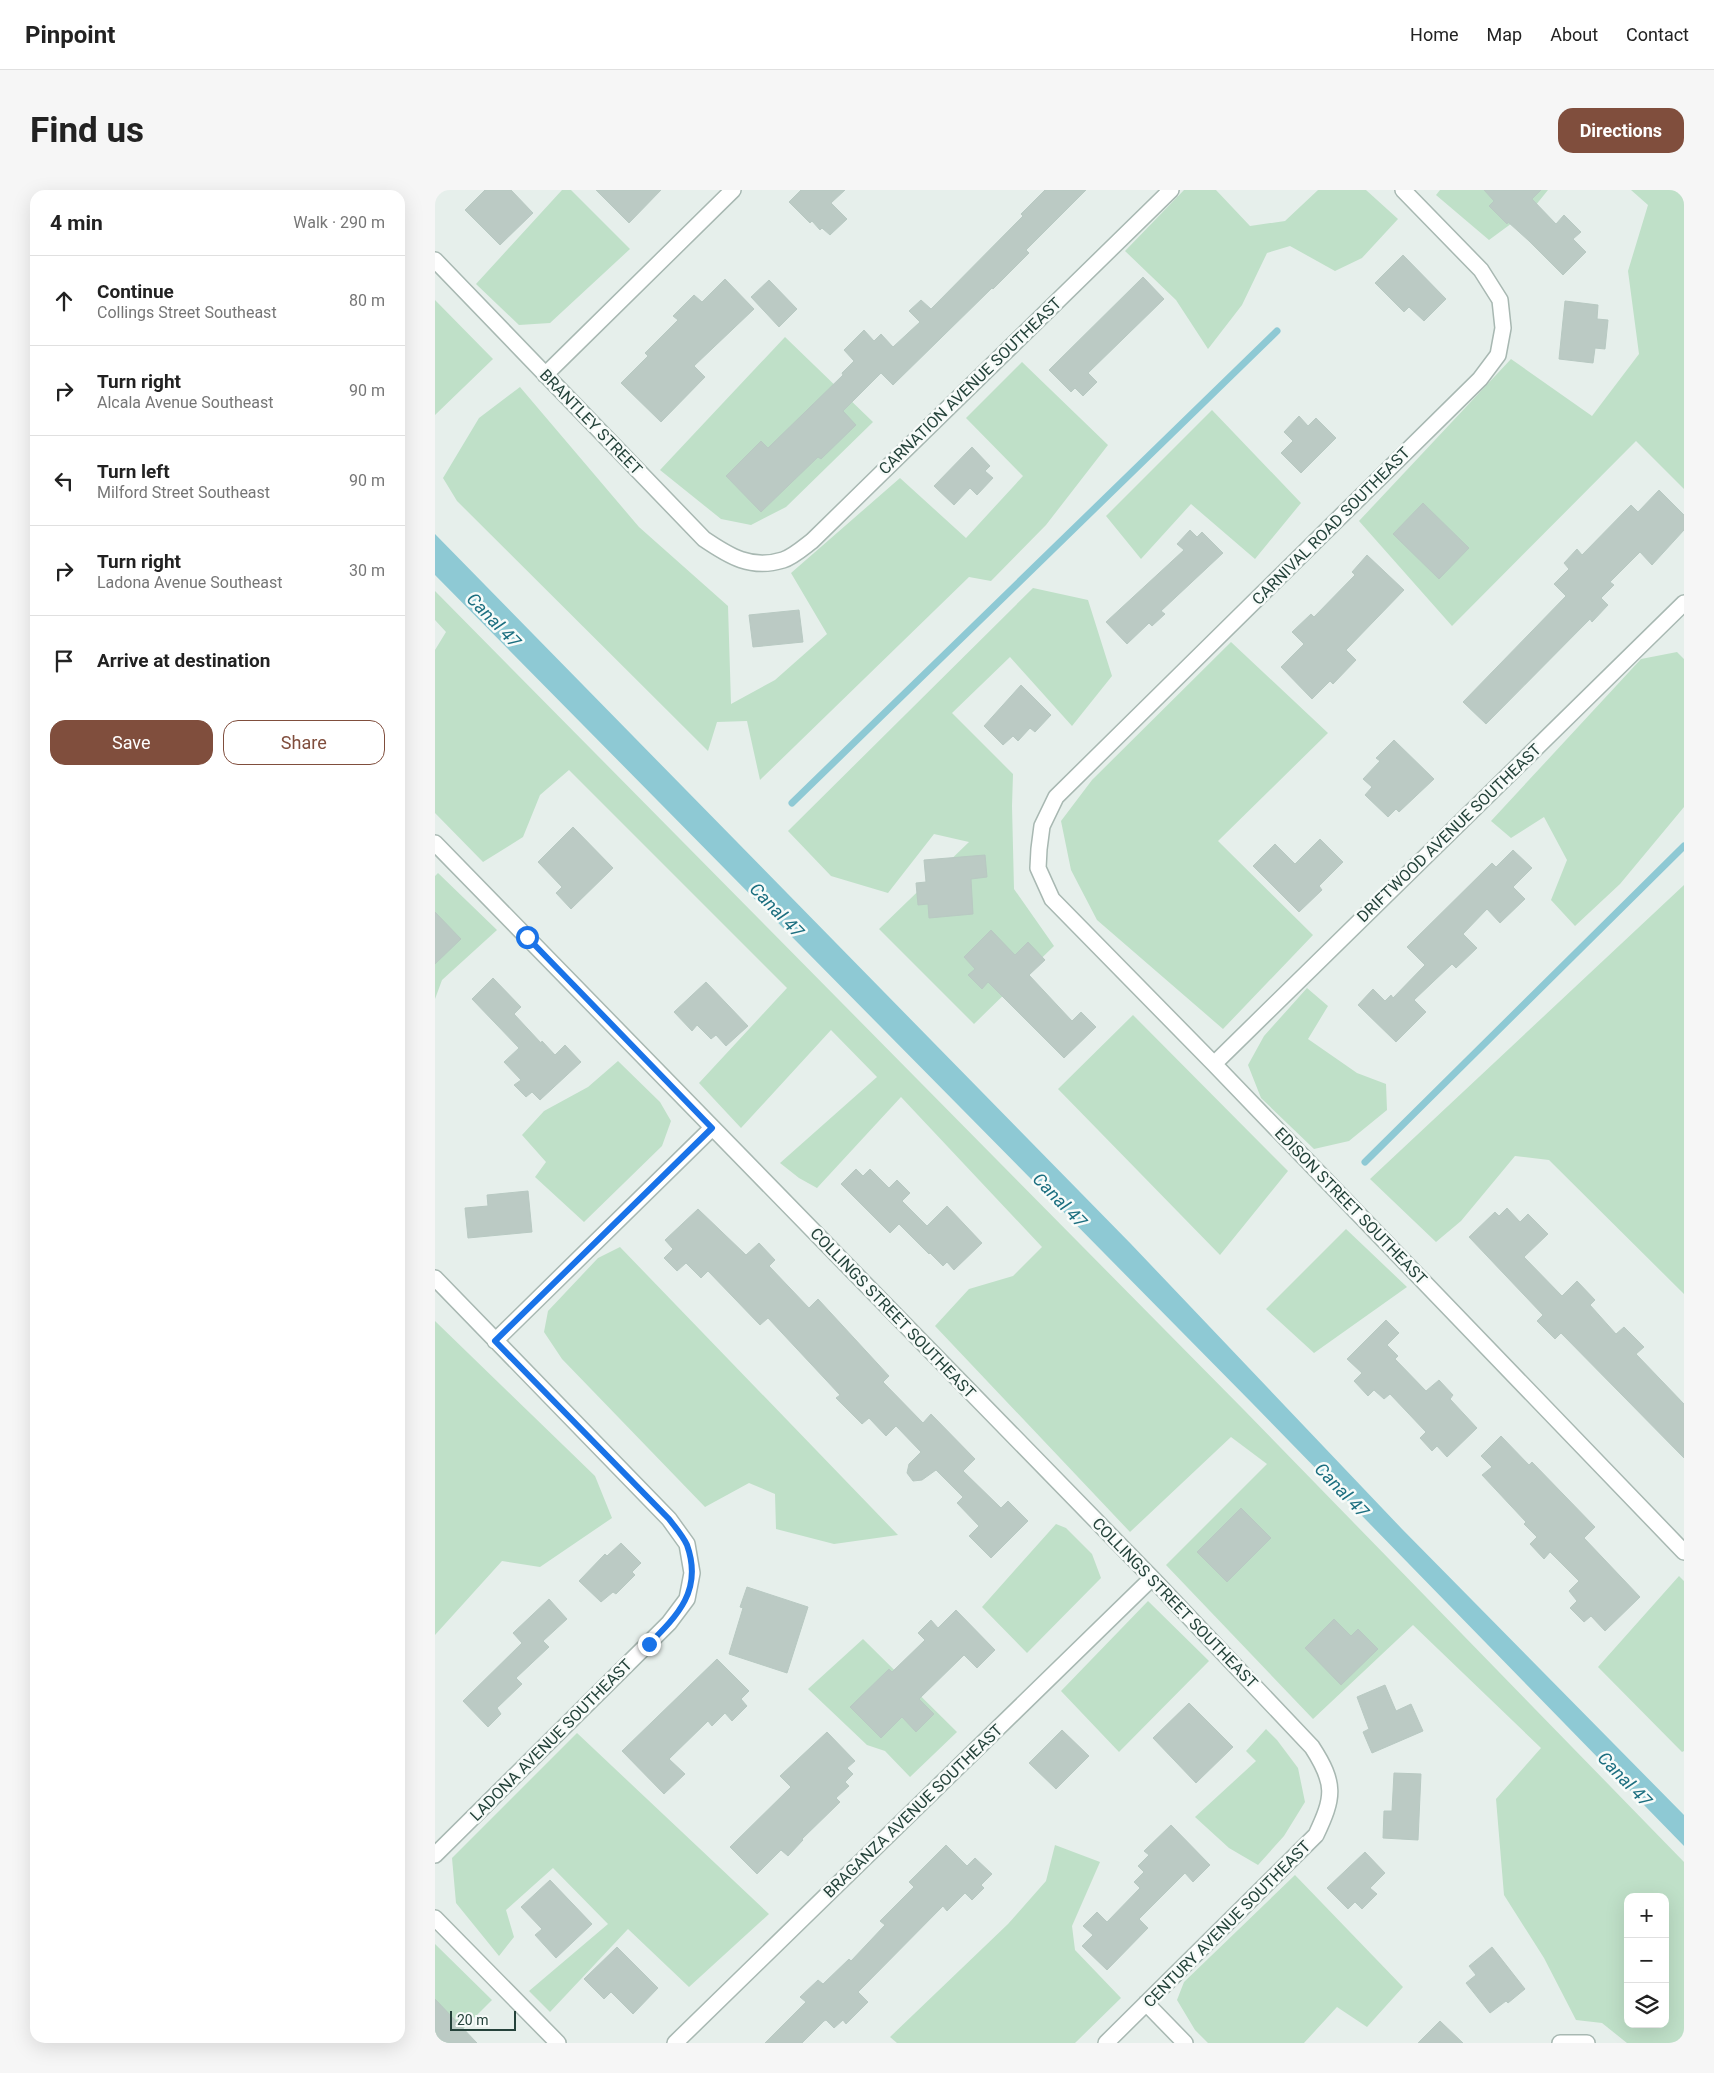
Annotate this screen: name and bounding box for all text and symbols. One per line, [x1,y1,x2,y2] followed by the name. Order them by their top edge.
[25,21,115,49] text: Pinpoint
[1410,24,1459,45] text: Home
[1487,24,1522,45] text: Map
[1550,24,1598,45] text: About
[1626,24,1689,45] text: Contact
[1558,108,1684,153] button: Directions
[30,110,144,151] text: Find us
[50,211,103,235] text: 4 min
[293,213,385,232] text: Walk · 290 m
[97,280,174,303] text: Continue
[50,287,78,315] icon: ahead
[349,291,385,310] text: 80 m
[875,293,1066,478] street label: CARNATION AVENUE SOUTHEAST
[97,303,277,322] text: Collings Street Southeast
[536,365,646,479] street label: BRANTLEY STREET
[97,370,181,393] text: Turn right
[50,377,78,405] icon: right
[349,381,385,400] text: 90 m
[97,393,273,412] text: Alcala Avenue Southeast
[1248,443,1414,609] street label: CARNIVAL ROAD SOUTHEAST
[97,460,170,483] text: Turn left
[50,467,78,495] icon: left
[349,471,385,490] text: 90 m
[97,483,270,502] text: Milford Street Southeast
[97,550,181,573] text: Turn right
[50,557,78,585] icon: right
[349,561,385,580] text: 30 m
[97,573,282,592] text: Ladona Avenue Southeast
[463,588,526,653] water label: Canal 47
[50,647,78,675] icon: arrive
[97,649,270,672] text: Arrive at destination
[50,720,213,765] button: Save
[223,720,385,765] button: Share
[1353,740,1545,926] street label: DRIFTWOOD AVENUE SOUTHEAST
[746,878,809,943] water label: Canal 47
[516,926,539,949] route start
[1271,1124,1431,1289] street label: EDISON STREET SOUTHEAST
[1029,1168,1092,1233] water label: Canal 47
[806,1224,980,1403] street label: COLLINGS STREET SOUTHEAST
[1311,1458,1374,1523] water label: Canal 47
[1088,1514,1262,1693] street label: COLLINGS STREET SOUTHEAST
[638,1633,661,1656] route end
[466,1655,636,1825] street label: LADONA AVENUE SOUTHEAST
[820,1720,1007,1902] street label: BRAGANZA AVENUE SOUTHEAST
[1594,1747,1657,1812] water label: Canal 47
[1140,1836,1315,2011] street label: CENTURY AVENUE SOUTHEAST
[1624,1893,1669,2028] map controls
[1624,1893,1669,1938] button: +
[1624,1938,1669,1983] button: −
[1624,1983,1669,2028] button: layers
[450,2008,516,2031] scale bar
[457,2012,489,2028] text: 20 m

